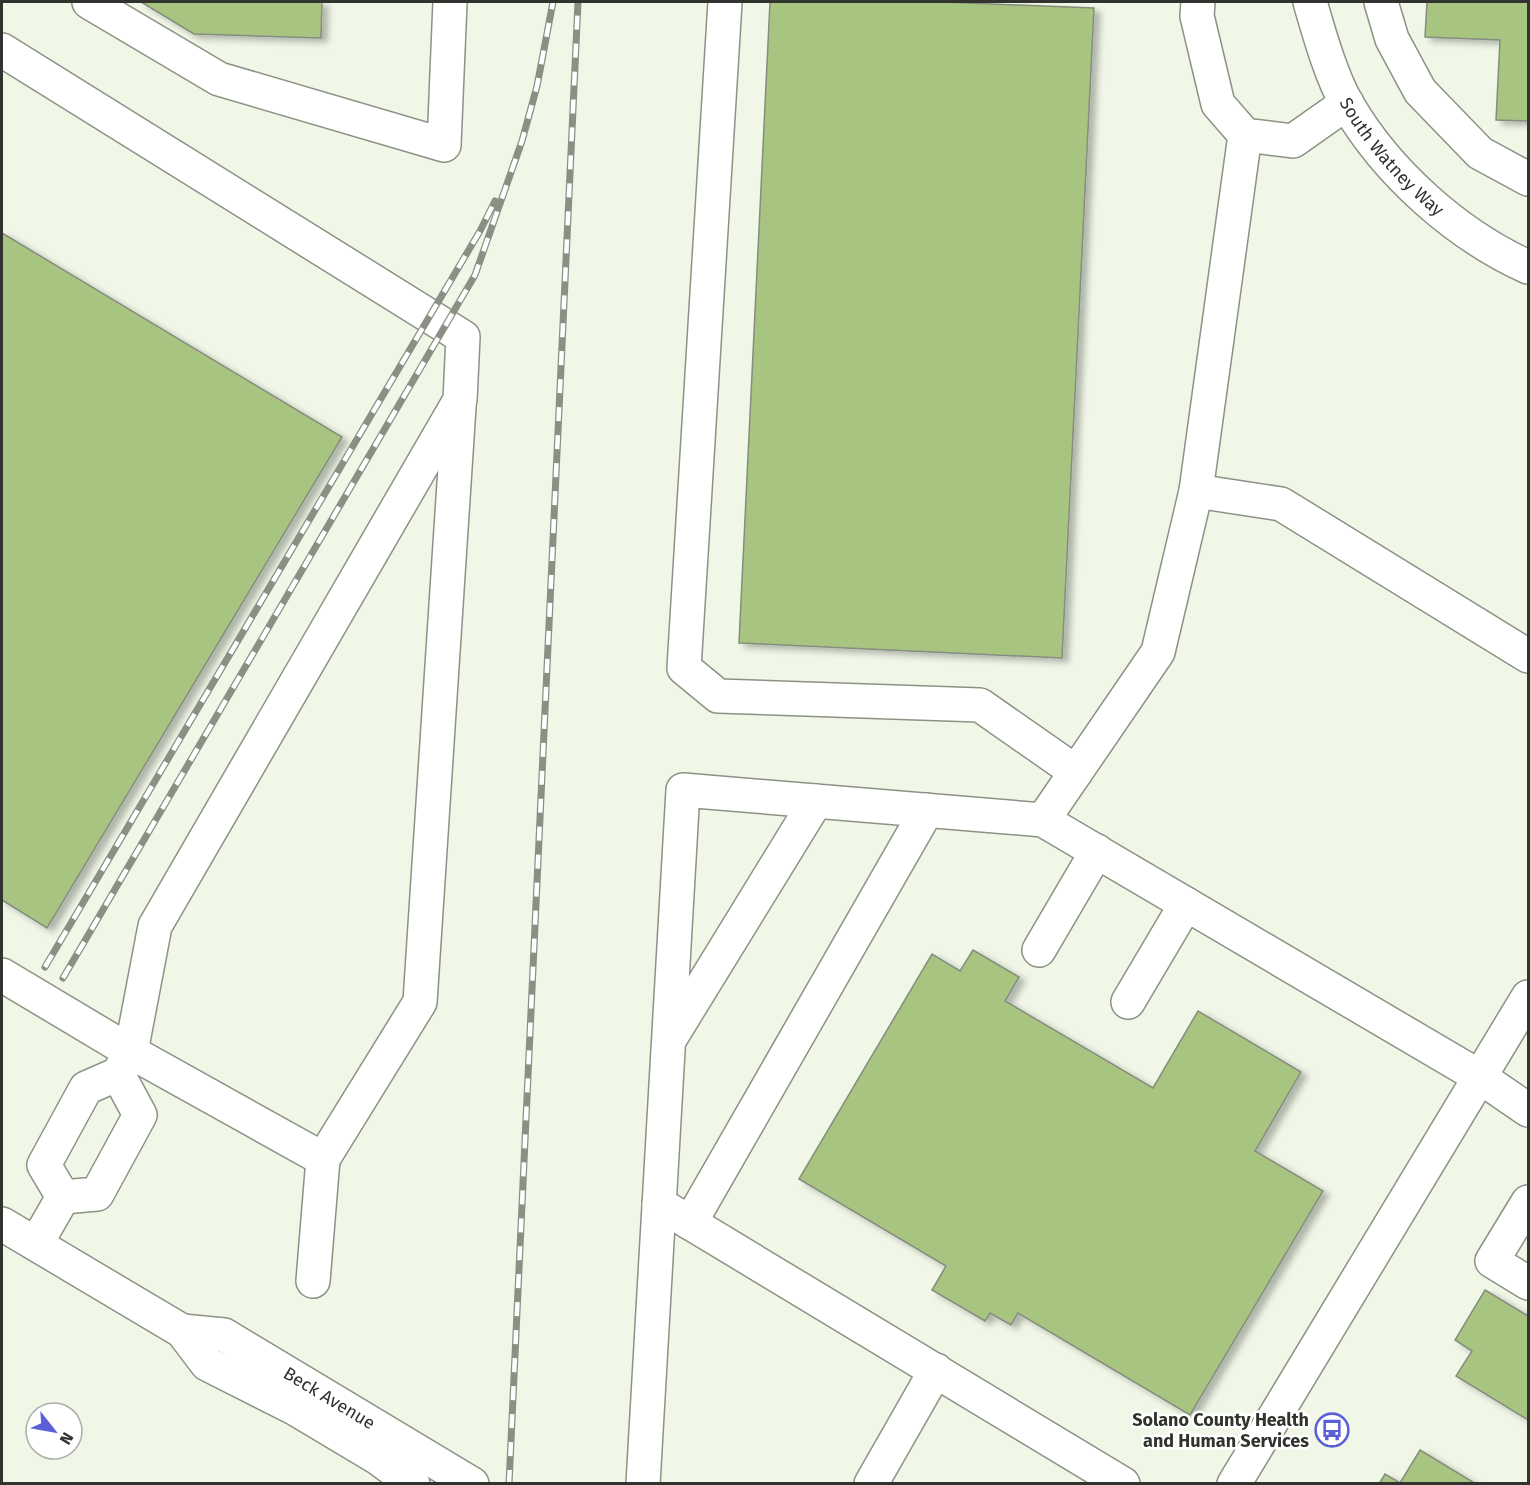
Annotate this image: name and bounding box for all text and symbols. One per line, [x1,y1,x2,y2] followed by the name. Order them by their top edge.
[1335,94,1448,221] street label: South Watney Way
[279,1362,379,1434] street label: Beck Avenue
[24,1401,84,1461] north arrow
[1132,1409,1309,1452] place label: Solano County Health and Human Services
[1314,1412,1350,1448] bus stop icon: Solano County Health and Human Services
[56,1429,77,1448] text: N

